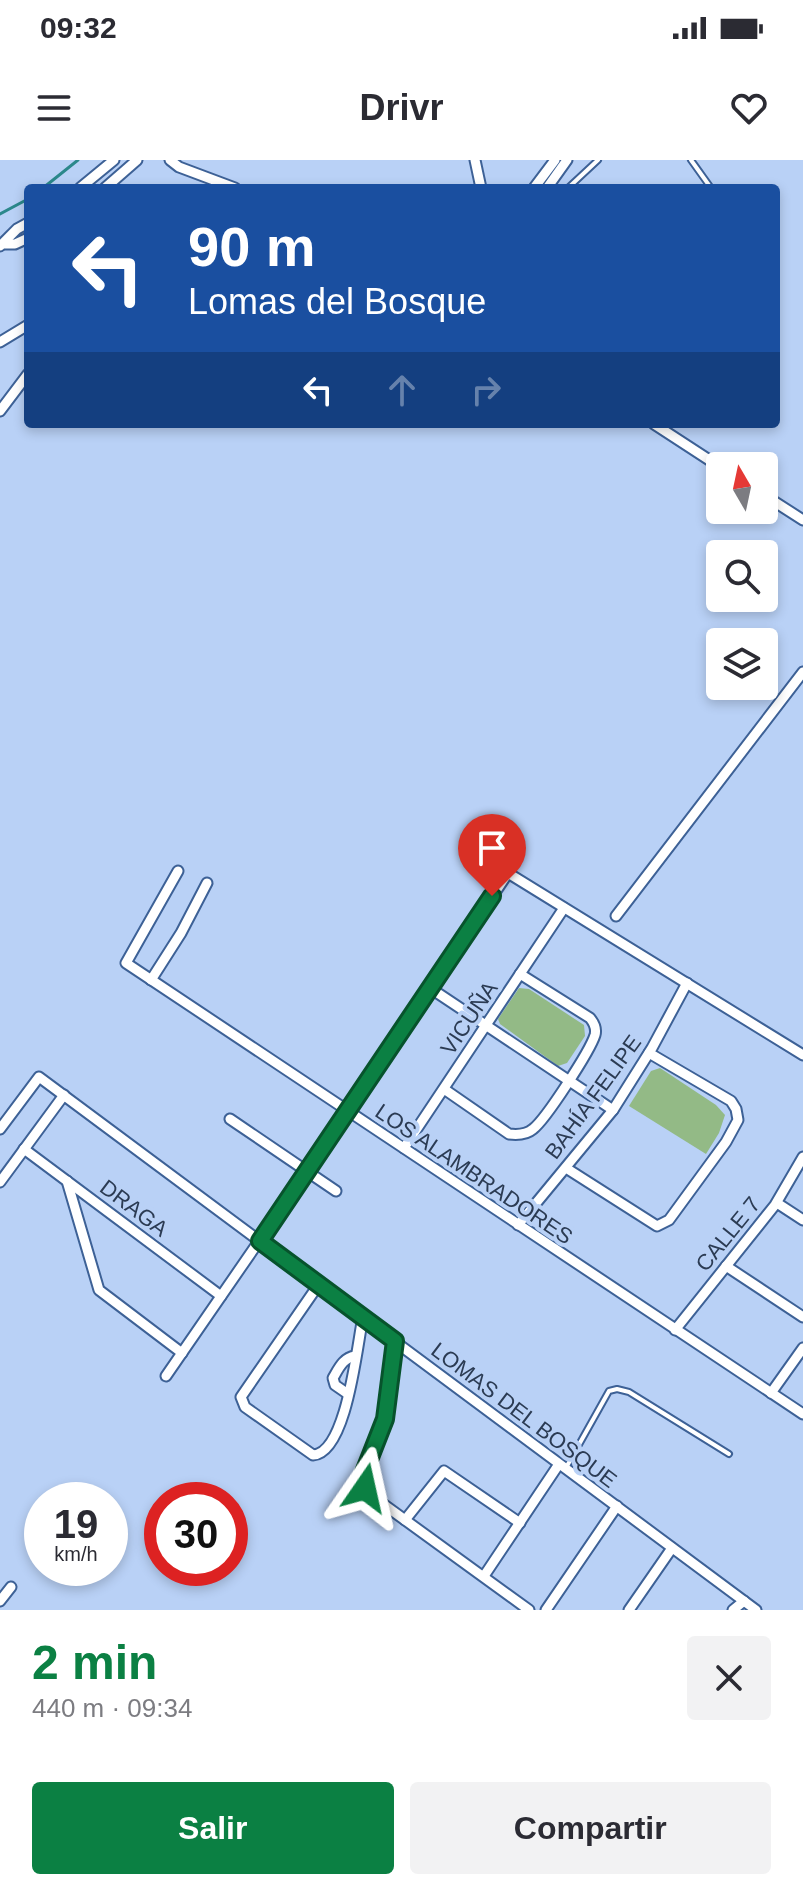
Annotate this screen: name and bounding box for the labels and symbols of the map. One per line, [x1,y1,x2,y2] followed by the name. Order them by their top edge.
[706,452,778,524] north arrow
[458,814,526,896] pin
[435,976,503,1059] street label: VICUÑA
[540,1030,646,1164] street label: BAHÍA FELIPE
[371,1099,577,1249] street label: LOS ALAMBRADORES
[95,1174,173,1242] street label: DRAGA
[691,1192,765,1276] street label: CALLE 7
[426,1337,622,1493] street label: LOMAS DEL BOSQUE
[323,1446,407,1530] position arrow
[144,1482,248,1586] speed limit sign: 30

